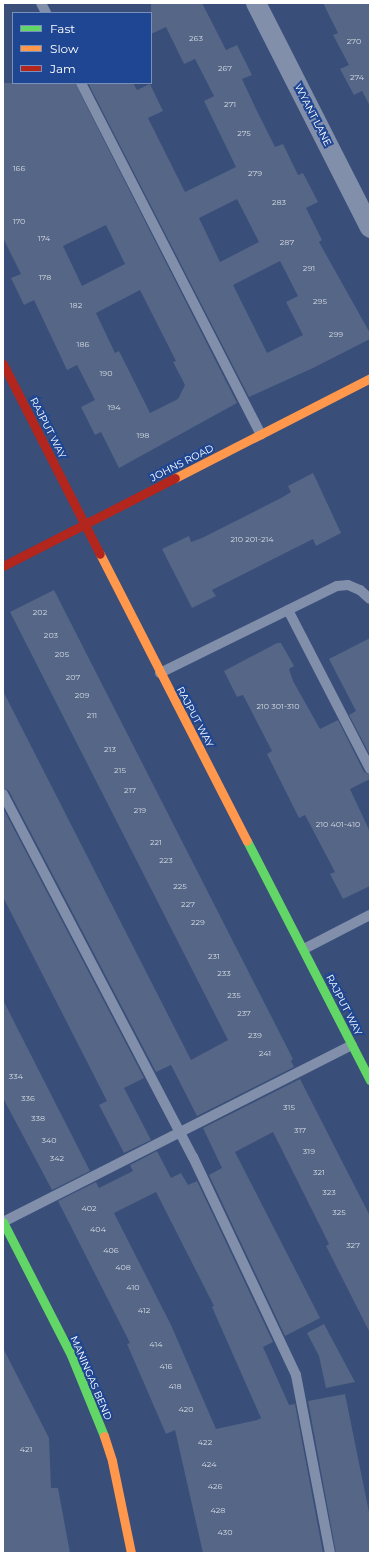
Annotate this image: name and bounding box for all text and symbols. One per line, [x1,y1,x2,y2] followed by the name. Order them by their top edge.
[12,12,152,84] legend
[50,21,75,36] text: Fast
[189,34,203,44] house number: 263
[347,37,361,47] house number: 270
[50,41,79,56] text: Slow
[50,61,76,76] text: Jam
[218,64,232,74] house number: 267
[350,73,364,83] house number: 274
[292,82,334,148] street label: WYANT LANE
[224,100,236,110] house number: 271
[237,129,251,139] house number: 275
[13,164,25,174] house number: 166
[248,169,262,179] house number: 279
[272,198,286,208] house number: 283
[13,217,25,227] house number: 170
[38,234,50,244] house number: 174
[280,238,294,248] house number: 287
[303,264,315,274] house number: 291
[39,273,51,283] house number: 178
[313,297,327,307] house number: 295
[70,301,82,311] house number: 182
[329,330,343,340] house number: 299
[77,340,89,350] house number: 186
[99,369,113,379] house number: 190
[28,396,68,460] street label: RAJPUT WAY
[107,403,121,413] house number: 194
[137,431,149,441] house number: 198
[148,442,216,484] street label: JOHNS ROAD
[230,535,274,545] house number: 210 201-214
[33,608,47,618] house number: 202
[44,631,58,641] house number: 203
[55,650,69,660] house number: 205
[66,673,80,683] house number: 207
[174,685,216,749] street label: RAJPUT WAY
[75,691,89,701] house number: 209
[256,702,300,712] house number: 210 301-310
[87,711,97,721] house number: 211
[104,745,116,755] house number: 213
[114,766,126,776] house number: 215
[124,786,136,796] house number: 217
[134,806,146,816] house number: 219
[316,820,360,830] house number: 210 401-410
[150,838,162,848] house number: 221
[159,856,173,866] house number: 223
[173,882,187,892] house number: 225
[181,900,195,910] house number: 227
[191,918,205,928] house number: 229
[208,952,220,962] house number: 231
[217,969,231,979] house number: 233
[324,973,364,1037] street label: RAJPUT WAY
[227,991,241,1001] house number: 235
[237,1009,251,1019] house number: 237
[248,1031,262,1041] house number: 239
[259,1049,271,1059] house number: 241
[9,1072,23,1082] house number: 334
[21,1094,35,1104] house number: 336
[283,1103,295,1113] house number: 315
[31,1114,45,1124] house number: 338
[294,1126,306,1136] house number: 317
[41,1136,57,1146] house number: 340
[303,1147,315,1157] house number: 319
[50,1154,64,1164] house number: 342
[313,1168,325,1178] house number: 321
[322,1188,336,1198] house number: 323
[81,1204,97,1214] house number: 402
[332,1208,346,1218] house number: 325
[90,1225,106,1235] house number: 404
[346,1241,360,1251] house number: 327
[103,1246,119,1256] house number: 406
[115,1263,131,1273] house number: 408
[126,1283,140,1293] house number: 410
[138,1306,150,1316] house number: 412
[68,1334,114,1422] street label: MANINGAS BEND
[149,1340,163,1350] house number: 414
[160,1362,172,1372] house number: 416
[168,1382,182,1392] house number: 418
[178,1405,194,1415] house number: 420
[198,1438,212,1448] house number: 422
[20,1445,32,1455] house number: 421
[202,1460,216,1470] house number: 424
[208,1482,222,1492] house number: 426
[211,1506,225,1516] house number: 428
[218,1528,232,1538] house number: 430

